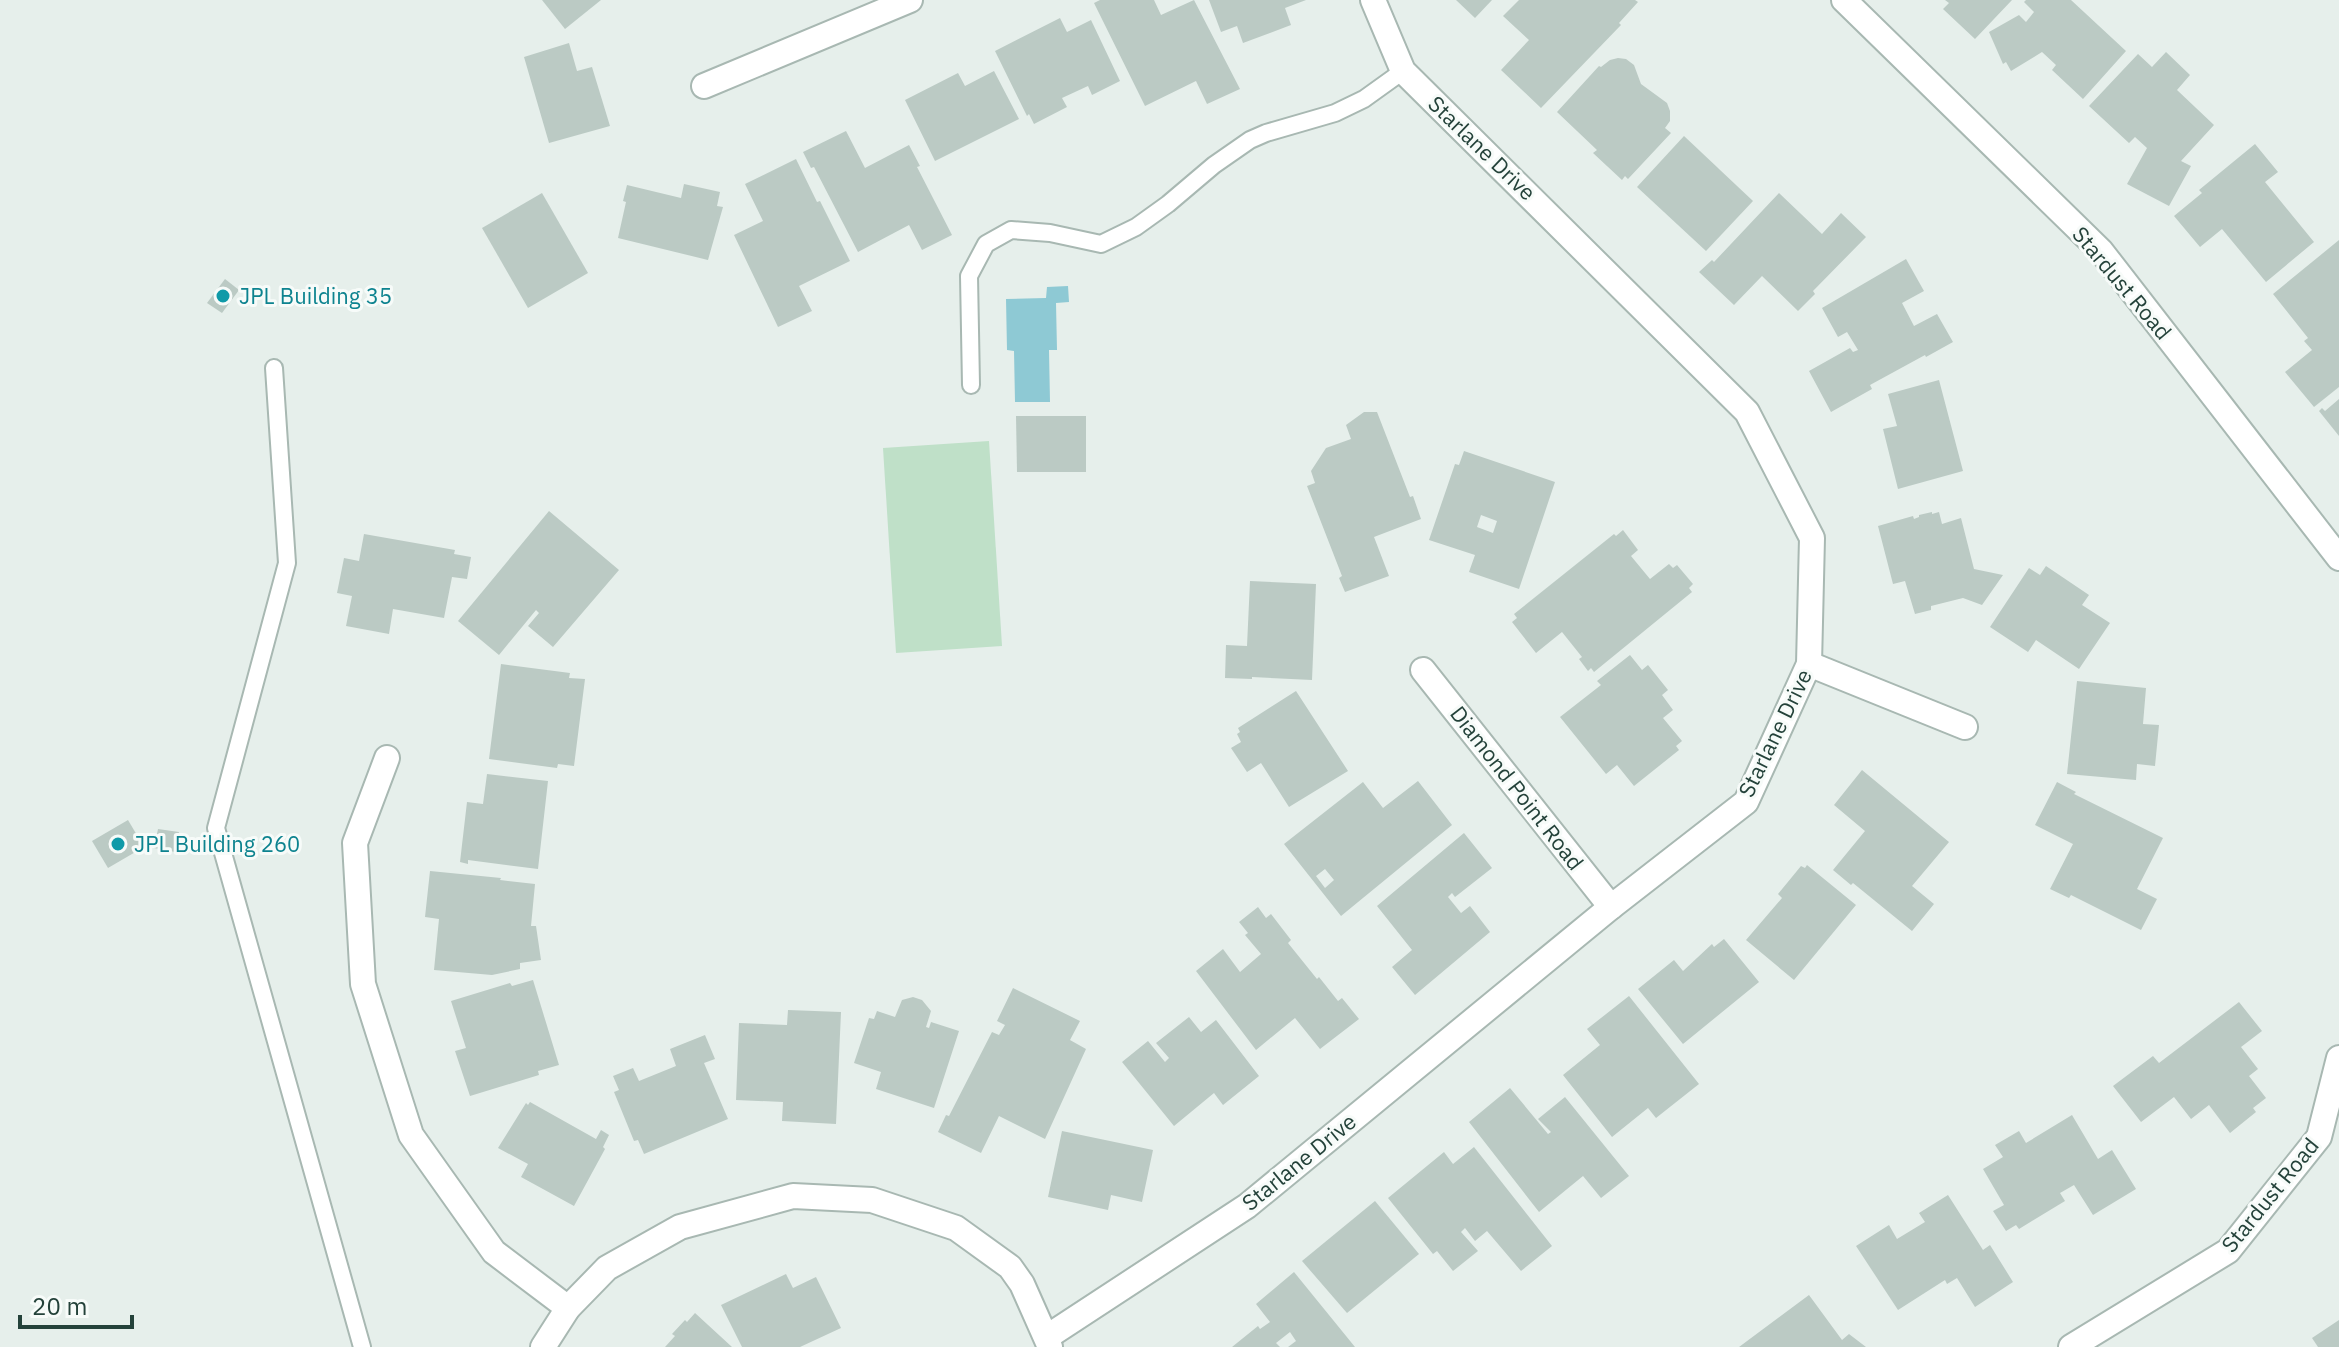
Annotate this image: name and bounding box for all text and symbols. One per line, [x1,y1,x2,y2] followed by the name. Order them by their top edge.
[1422,89,1542,206] street label: Starlane Drive
[2066,220,2178,345] street label: Stardust Road
[239,281,392,310] place label: JPL Building 35
[214,287,232,305] marker: JPL Building 35
[1731,664,1818,802] street label: Starlane Drive
[1444,700,1591,876] street label: Diamond Point Road
[134,829,300,858] place label: JPL Building 260
[109,835,127,853] marker: JPL Building 260
[1236,1107,1362,1217] street label: Starlane Drive
[2214,1131,2325,1258] street label: Stardust Road
[20,1279,132,1329] scale bar
[32,1290,87,1322] text: 20 m

